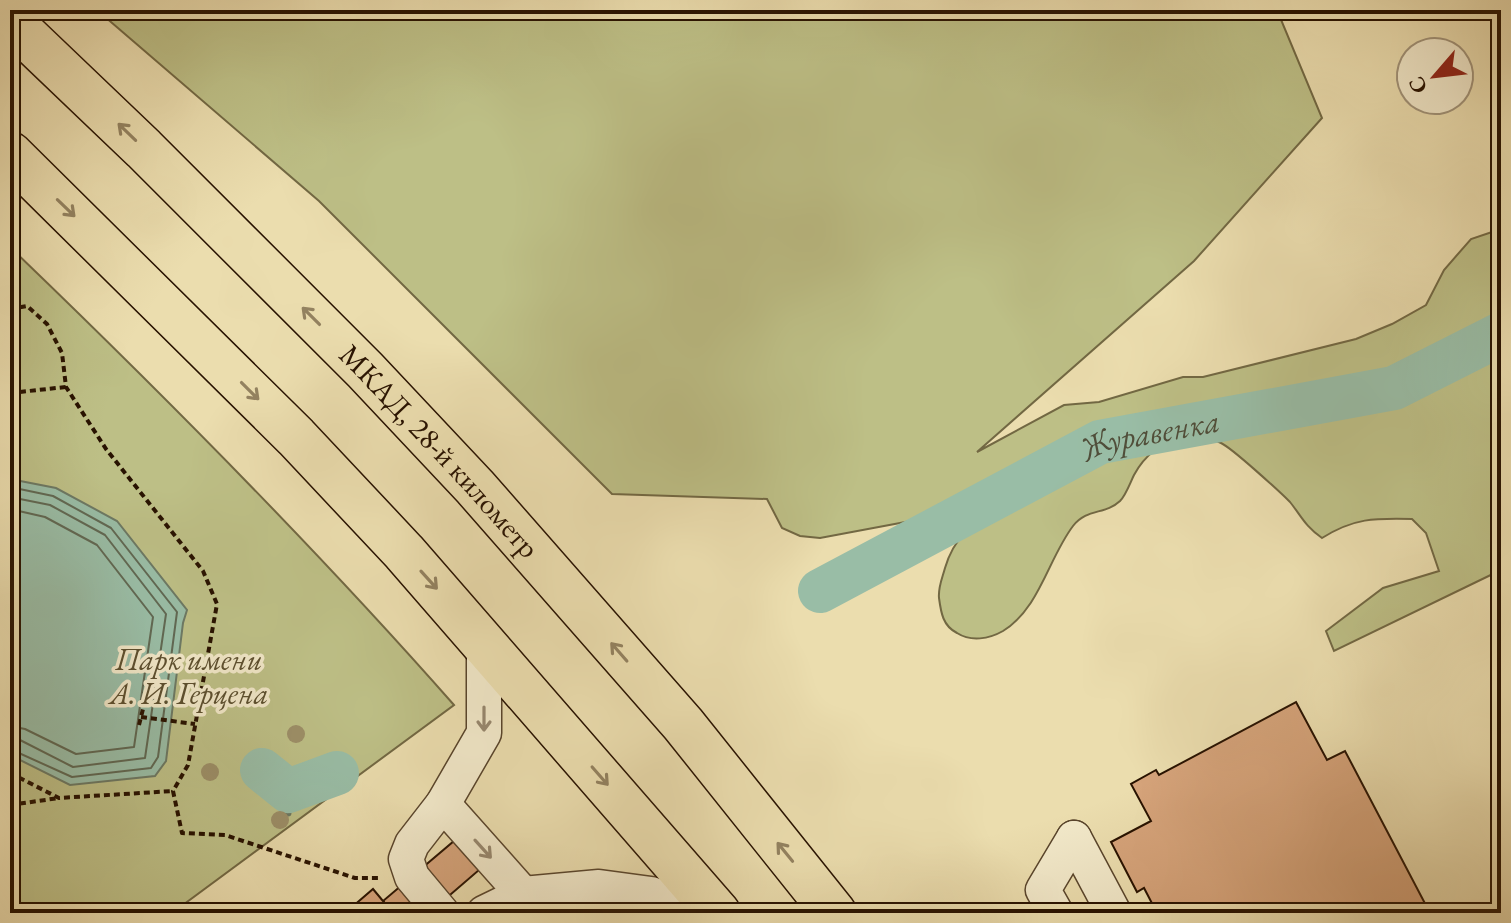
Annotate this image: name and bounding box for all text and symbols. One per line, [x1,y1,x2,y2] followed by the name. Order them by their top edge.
[1395,36,1475,116] north arrow
[1401,71,1434,99] text: С
[117,123,137,142] one-way arrow
[56,198,75,217] one-way arrow
[302,307,321,326] one-way arrow
[331,335,548,566] street label: МКАД, 28-й километр
[240,382,260,401] one-way arrow
[1070,399,1223,471] water label: Журавенка
[420,570,438,590] one-way arrow
[107,640,269,713] park label: Парк имени А. И. Герцена
[610,642,628,662] one-way arrow
[476,705,492,732] one-way arrow
[591,765,609,786] one-way arrow
[473,839,491,859] one-way arrow
[776,842,794,863] one-way arrow

